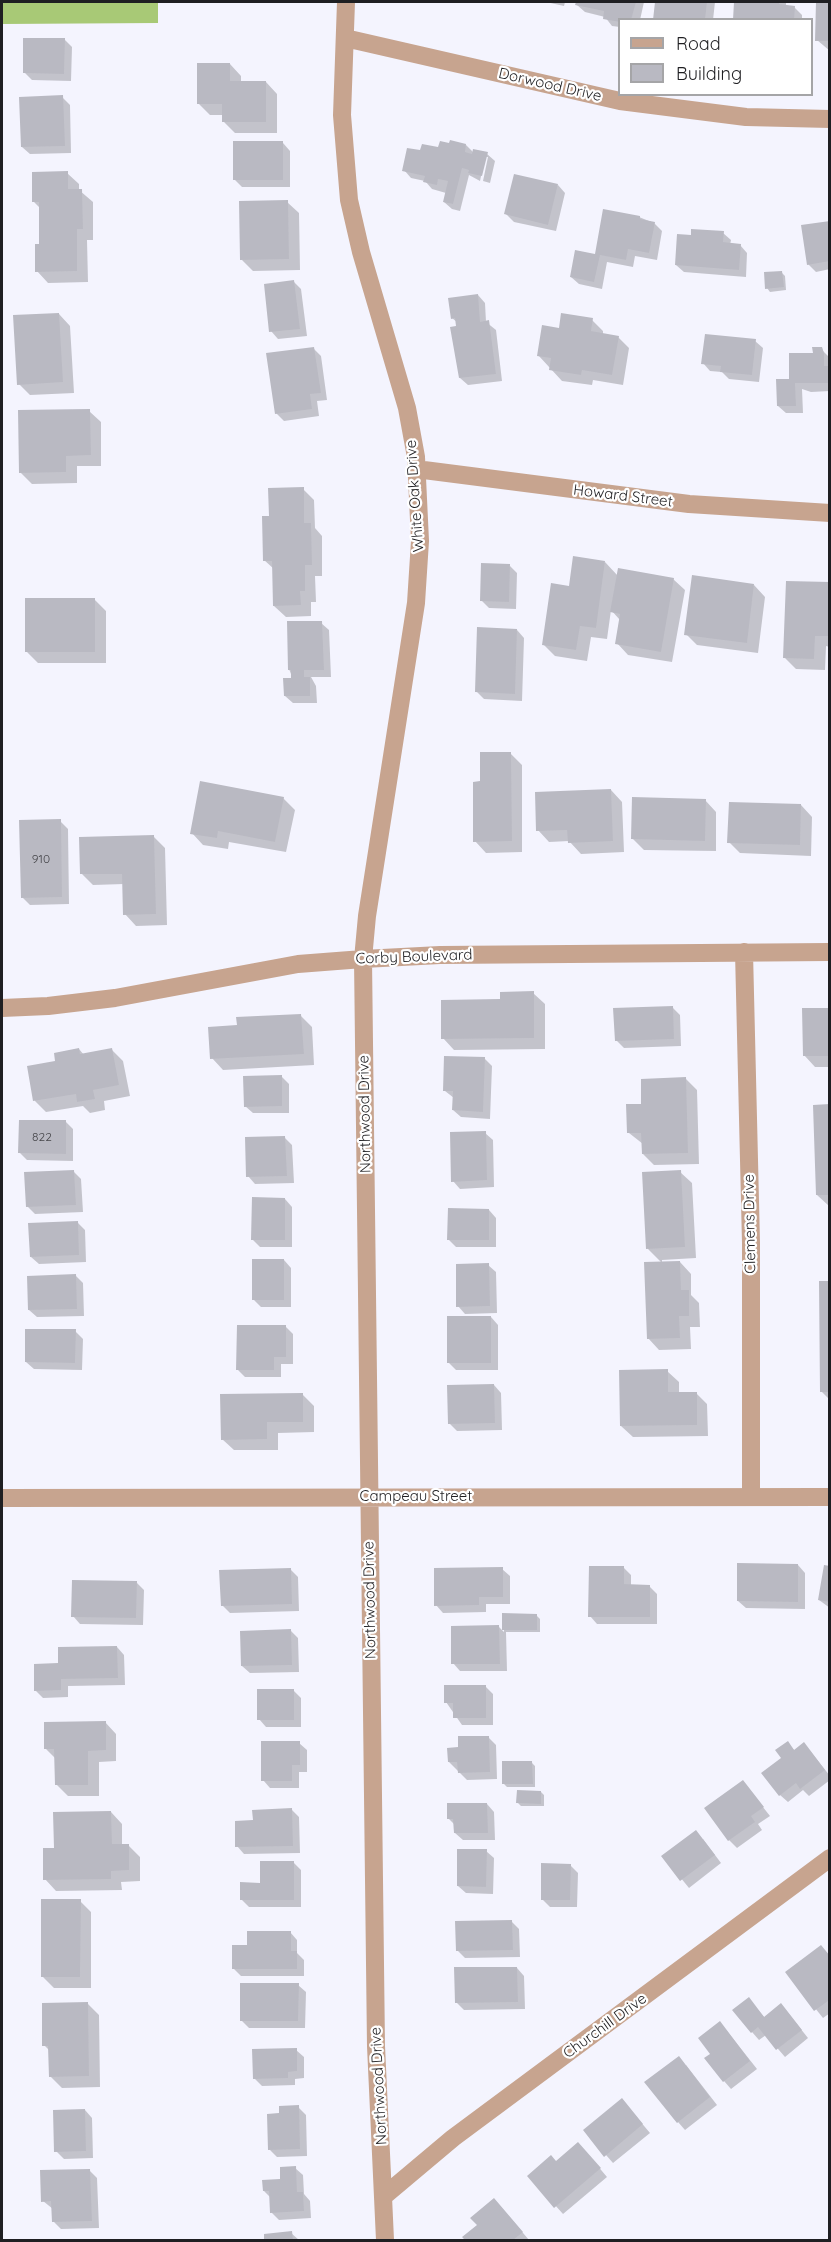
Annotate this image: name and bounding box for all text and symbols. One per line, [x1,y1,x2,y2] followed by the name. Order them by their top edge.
[618,18,813,96] legend
[676,32,721,55] text: Road
[676,62,742,85] text: Building
[497,64,603,106] street label: Dorwood Drive
[402,439,428,553] street label: White Oak Drive
[572,481,674,511] street label: Howard Street
[32,852,50,866] house number: 910
[355,946,473,968] street label: Corby Boulevard
[355,1055,375,1173] street label: Northwood Drive
[32,1130,52,1144] house number: 822
[740,1174,760,1274] street label: Clemens Drive
[360,1487,472,1505] street label: Campeau Street
[360,1541,380,1659] street label: Northwood Drive
[560,1990,650,2062] street label: Churchill Drive
[367,2027,391,2145] street label: Northwood Drive

